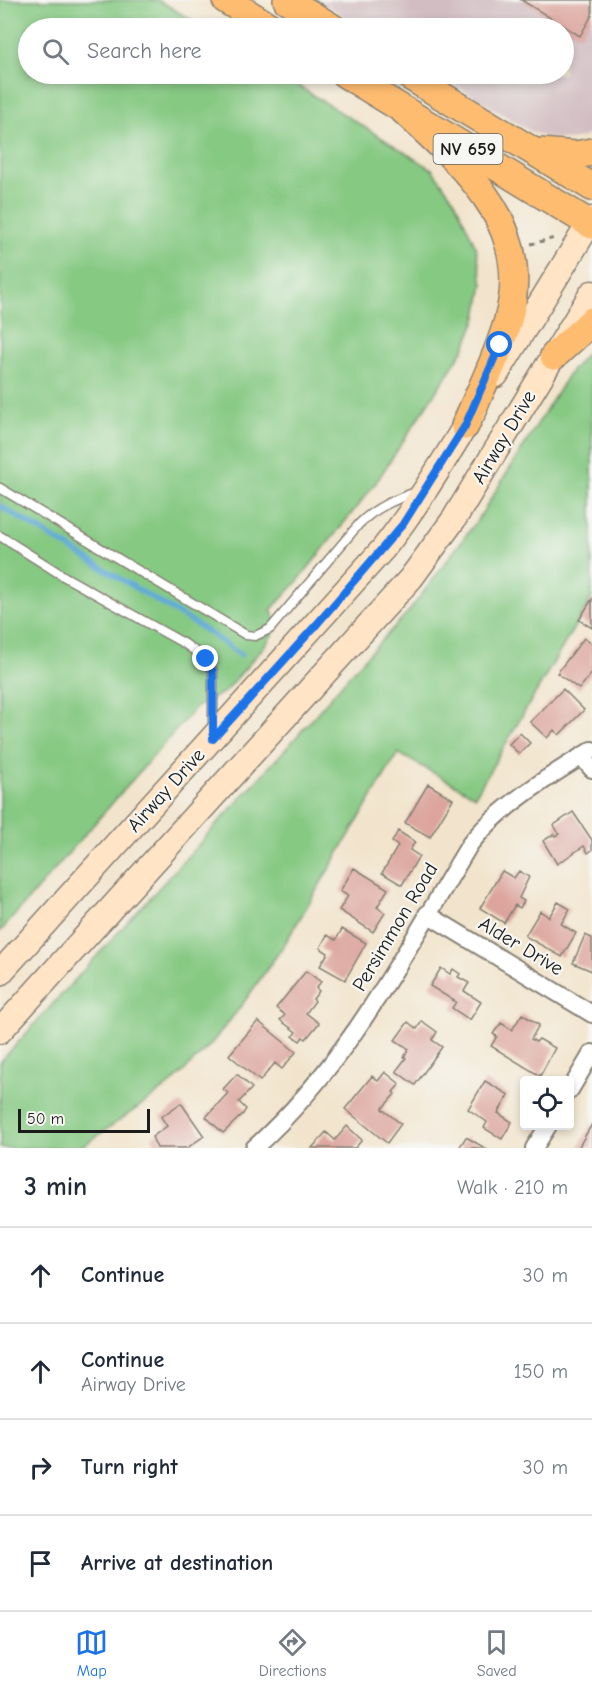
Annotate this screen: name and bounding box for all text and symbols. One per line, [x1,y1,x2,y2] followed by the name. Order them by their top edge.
[18,18,574,84] search box
[39,35,72,68] icon: search
[87,38,202,64] text: Search here
[434,134,502,164] road number: NV 659
[486,331,512,357] route start
[467,386,541,488] street label: Airway Drive
[192,645,218,671] route end
[122,743,210,837] street label: Airway Drive
[348,859,442,995] street label: Persimmon Road
[475,912,567,980] street label: Alder Drive
[520,1076,574,1130] map controls
[520,1076,574,1130] button: locate
[18,1106,150,1134] scale bar
[27,1110,64,1128] text: 50 m
[24,1172,87,1202] text: 3 min
[457,1176,568,1199] text: Walk · 210 m
[24,1259,57,1292] icon: ahead
[81,1262,164,1288] text: Continue
[522,1264,568,1287] text: 30 m
[81,1347,164,1373] text: Continue
[24,1355,57,1388] icon: ahead
[514,1360,568,1383] text: 150 m
[81,1373,186,1396] text: Airway Drive
[24,1451,57,1484] icon: right
[81,1454,178,1480] text: Turn right
[522,1456,568,1479] text: 30 m
[24,1547,57,1580] icon: arrive
[81,1550,273,1576] text: Arrive at destination
[75,1626,108,1680] tab: Map
[259,1626,326,1680] tab: Directions
[477,1626,517,1680] tab: Saved

